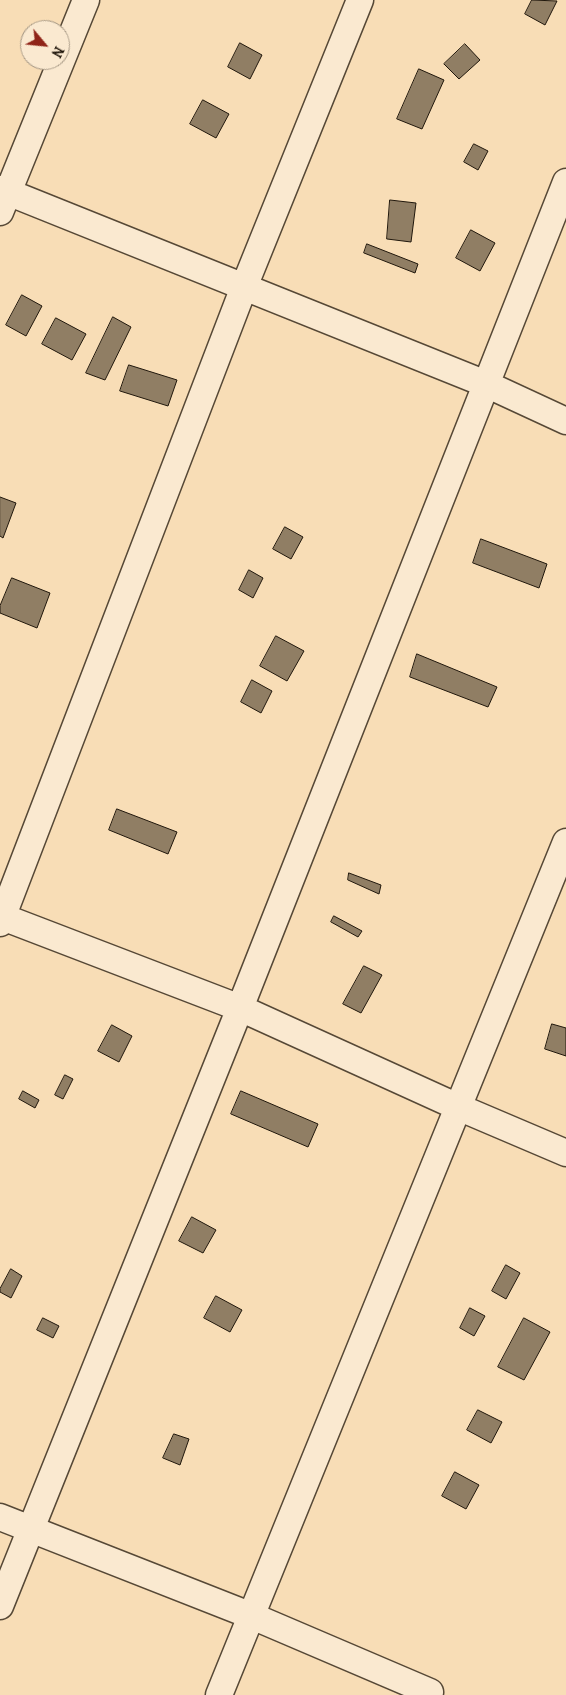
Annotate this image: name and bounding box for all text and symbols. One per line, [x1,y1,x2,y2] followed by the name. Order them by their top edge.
[20,20,70,70] north arrow
[47,43,69,61] text: N

